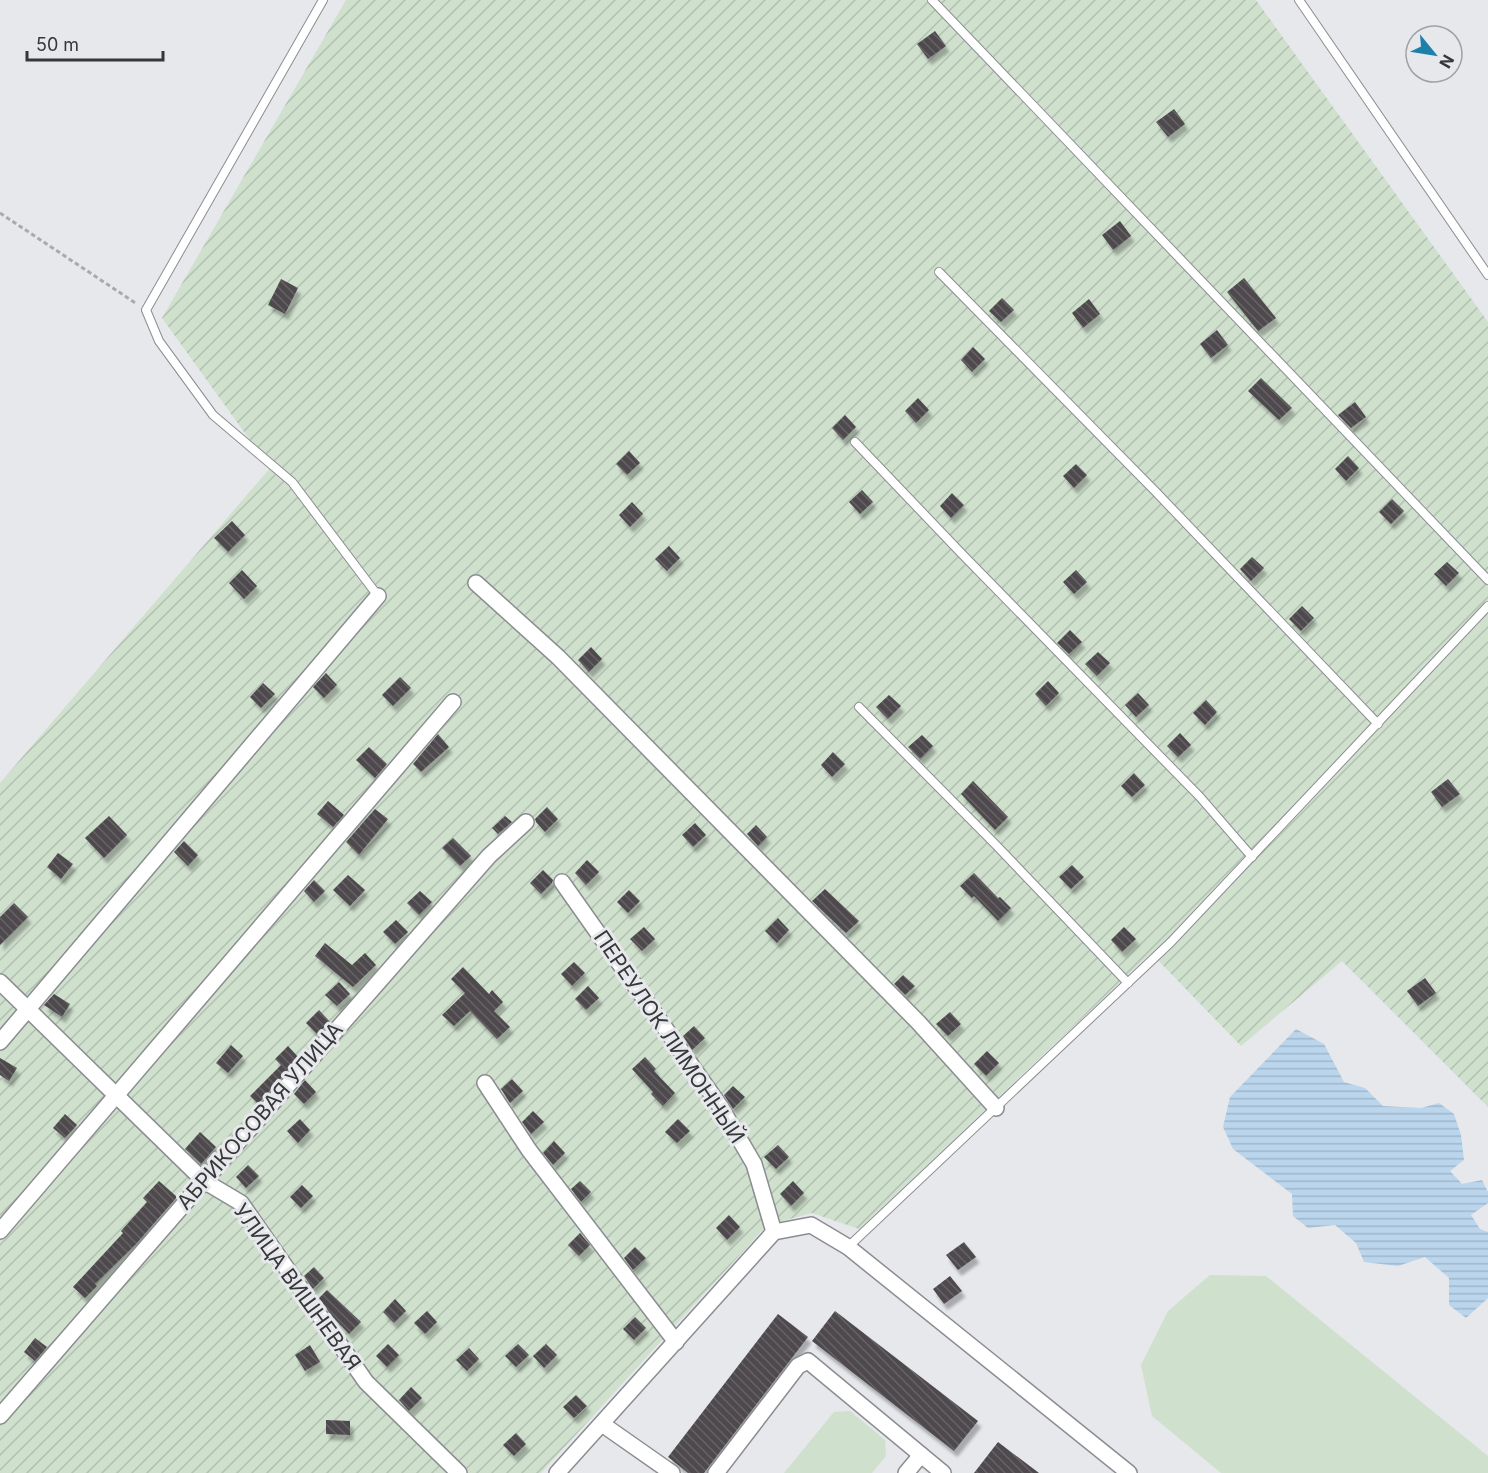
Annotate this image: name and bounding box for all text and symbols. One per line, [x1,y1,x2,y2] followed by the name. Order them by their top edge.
[27,24,164,62] scale bar
[1404,24,1464,84] north arrow
[36,34,79,55] text: 50 m
[1435,51,1459,72] text: N
[589,925,751,1148] street label: ПЕРЕУЛОК ЛИМОННЫЙ
[171,1017,348,1214] street label: АБРИКОСОВАЯ УЛИЦА
[229,1198,366,1375] street label: УЛИЦА ВИШНЕВАЯ

